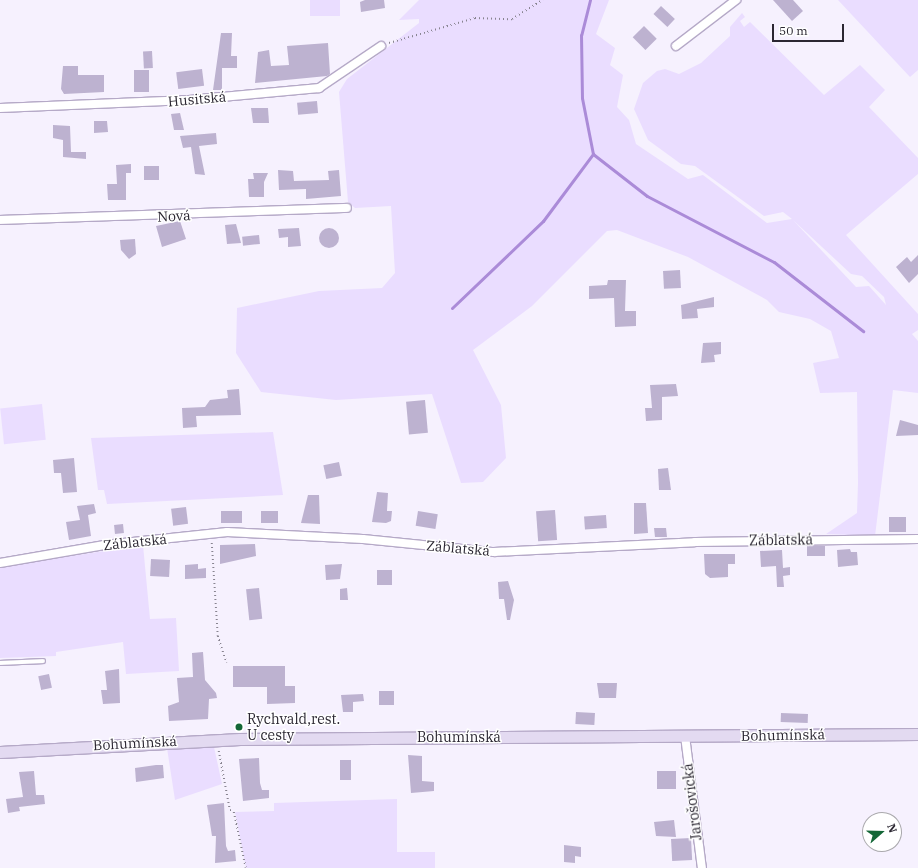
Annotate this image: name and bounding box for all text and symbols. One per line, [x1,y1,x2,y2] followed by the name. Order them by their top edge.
[774,16,846,42] scale bar
[779,23,808,38] text: 50 m
[167,88,227,110] street label: Husitská
[157,207,191,225] street label: Nová
[102,530,168,554] street label: Záblatská
[749,531,813,549] street label: Záblatská
[425,537,491,559] street label: Záblatská
[247,711,340,744] place label: Rychvald,rest. U cesty
[234,722,244,732] marker: Rychvald,rest. U cesty
[741,726,825,744] street label: Bohumínská
[417,729,501,745] street label: Bohumínská
[93,732,177,754] street label: Bohumínská
[679,762,705,842] street label: Jarošovická
[862,812,902,852] north arrow
[884,822,900,835] text: N

